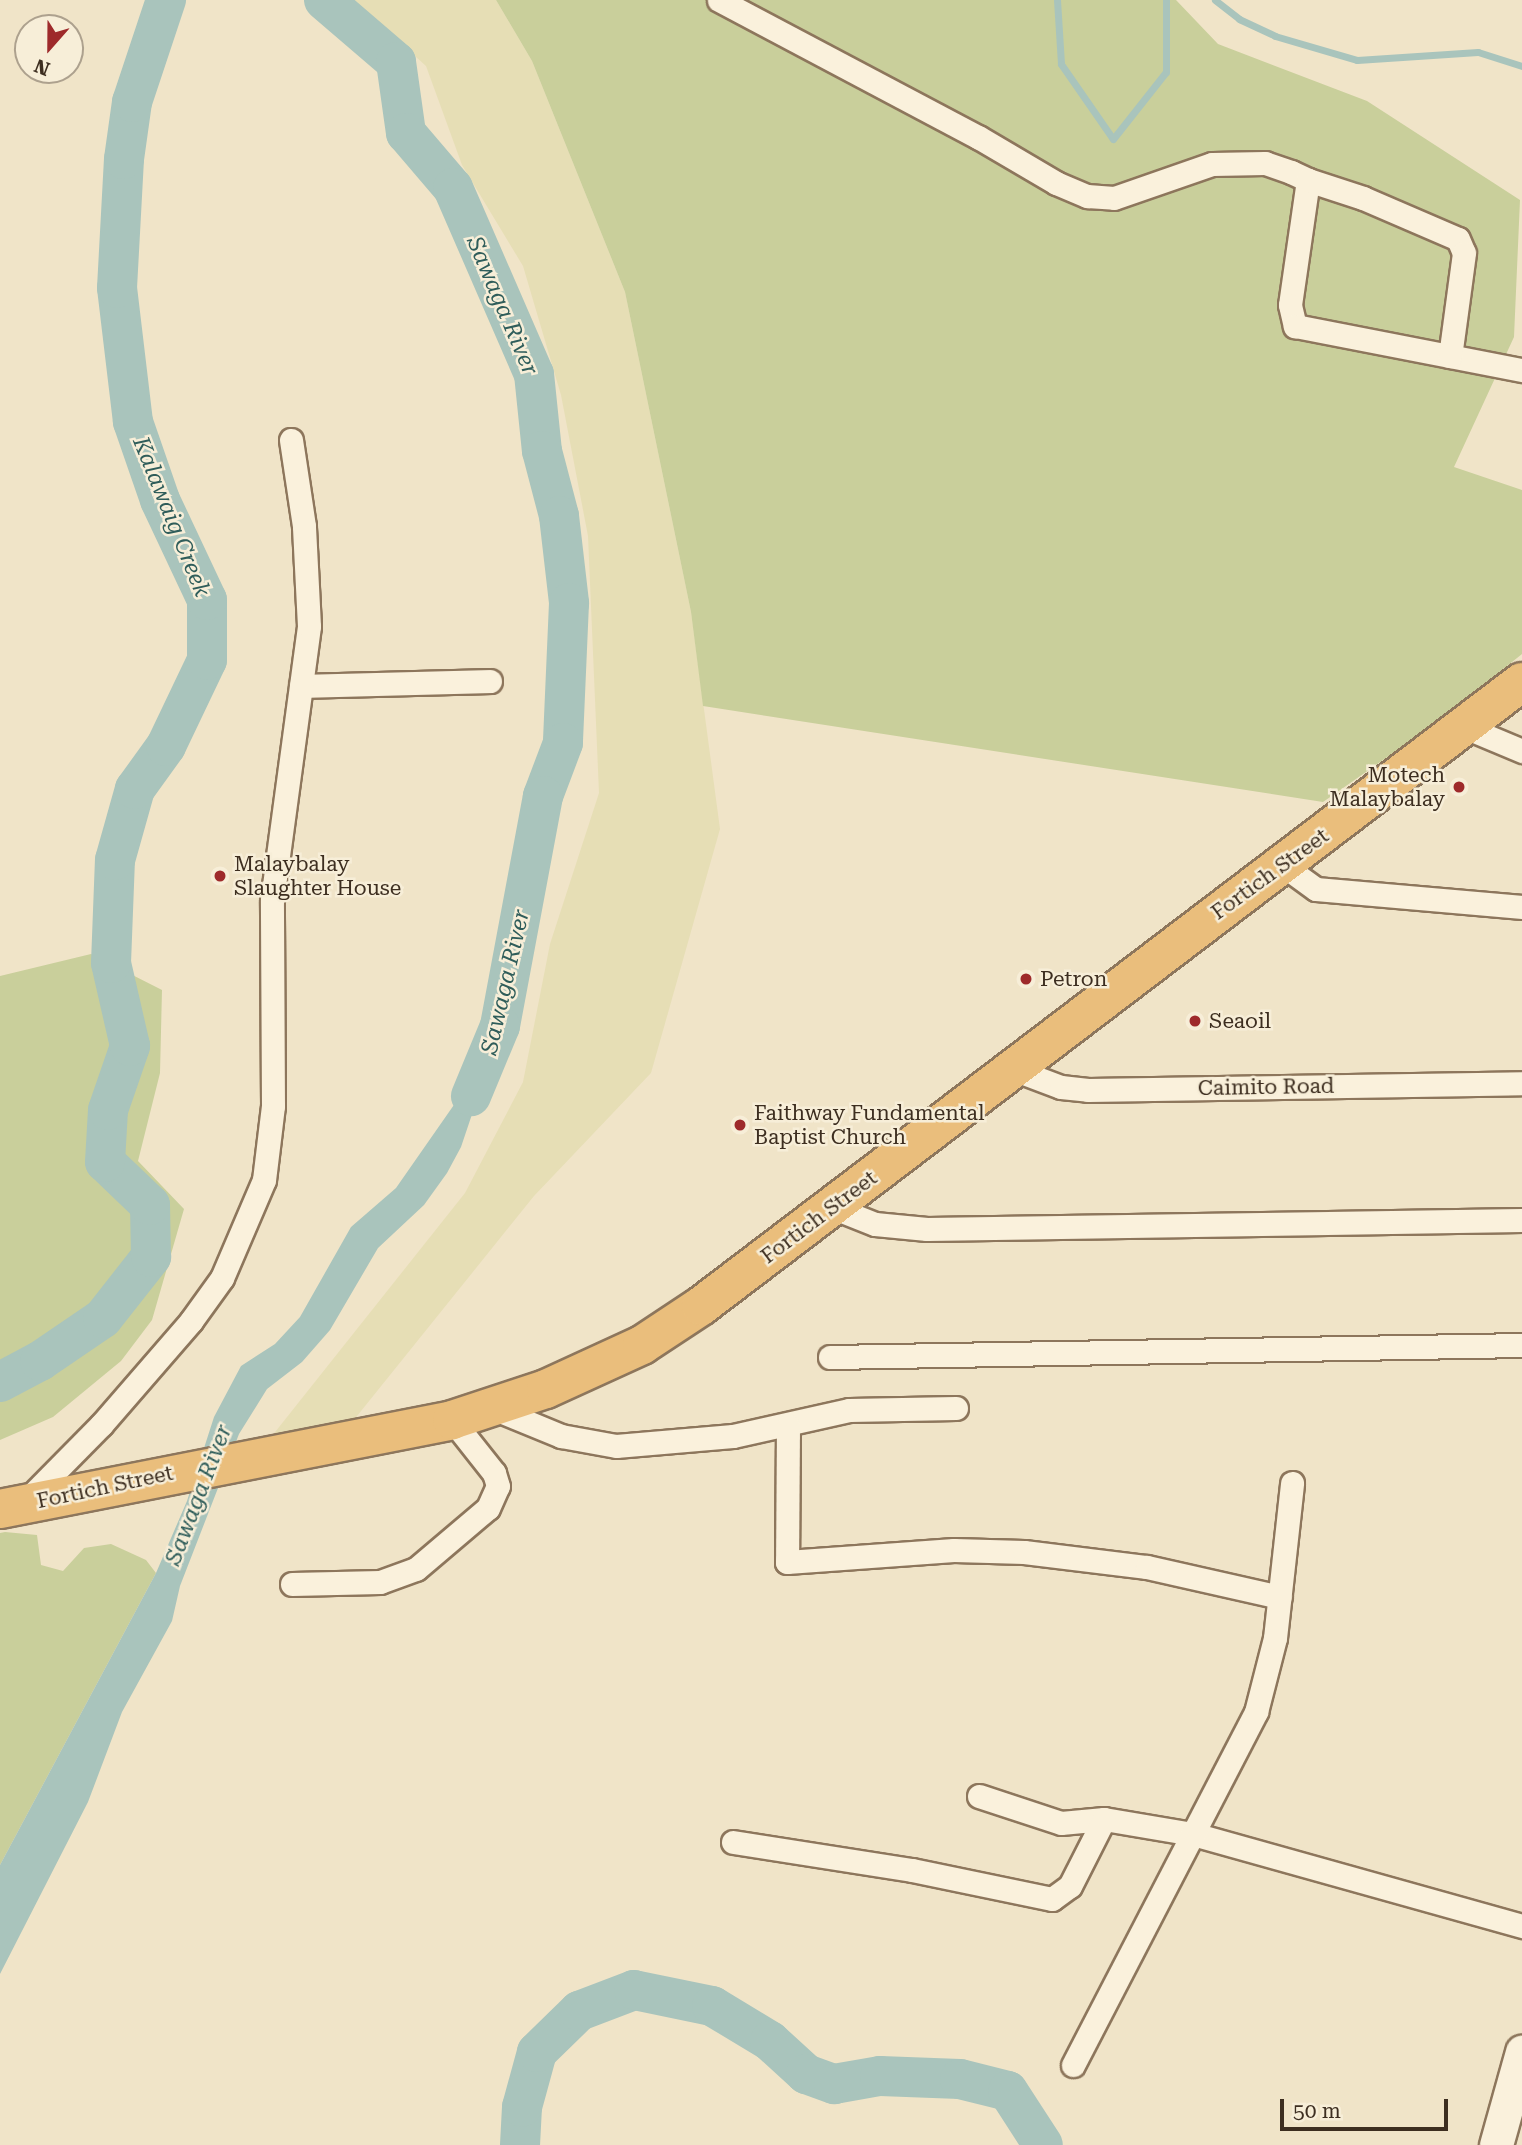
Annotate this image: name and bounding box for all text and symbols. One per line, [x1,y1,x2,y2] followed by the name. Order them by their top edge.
[14,14,84,84] north arrow
[31,54,53,81] text: N
[460,232,544,380] water label: Sawaga River
[126,433,216,601] water label: Kalawaig Creek
[1330,762,1445,812] place label: Motech Malaybalay
[1451,779,1467,795] marker: Motech Malaybalay
[1206,823,1334,925] street label: Fortich Street
[234,851,401,901] place label: Malaybalay Slaughter House
[212,868,228,884] marker: Malaybalay Slaughter House
[476,907,536,1057] water label: Sawaga River
[1040,966,1107,992] place label: Petron
[1018,971,1034,987] marker: Petron
[1209,1008,1271,1034] place label: Seaoil
[1187,1013,1203,1029] marker: Seaoil
[1198,1073,1334,1101] street label: Caimito Road
[754,1100,984,1150] place label: Faithway Fundamental Baptist Church
[732,1117,748,1133] marker: Faithway Fundamental Baptist Church
[756,1165,882,1269] street label: Fortich Street
[160,1421,238,1569] water label: Sawaga River
[34,1460,176,1514] street label: Fortich Street
[1284,2086,1452,2130] scale bar
[1293,2099,1341,2123] text: 50 m

